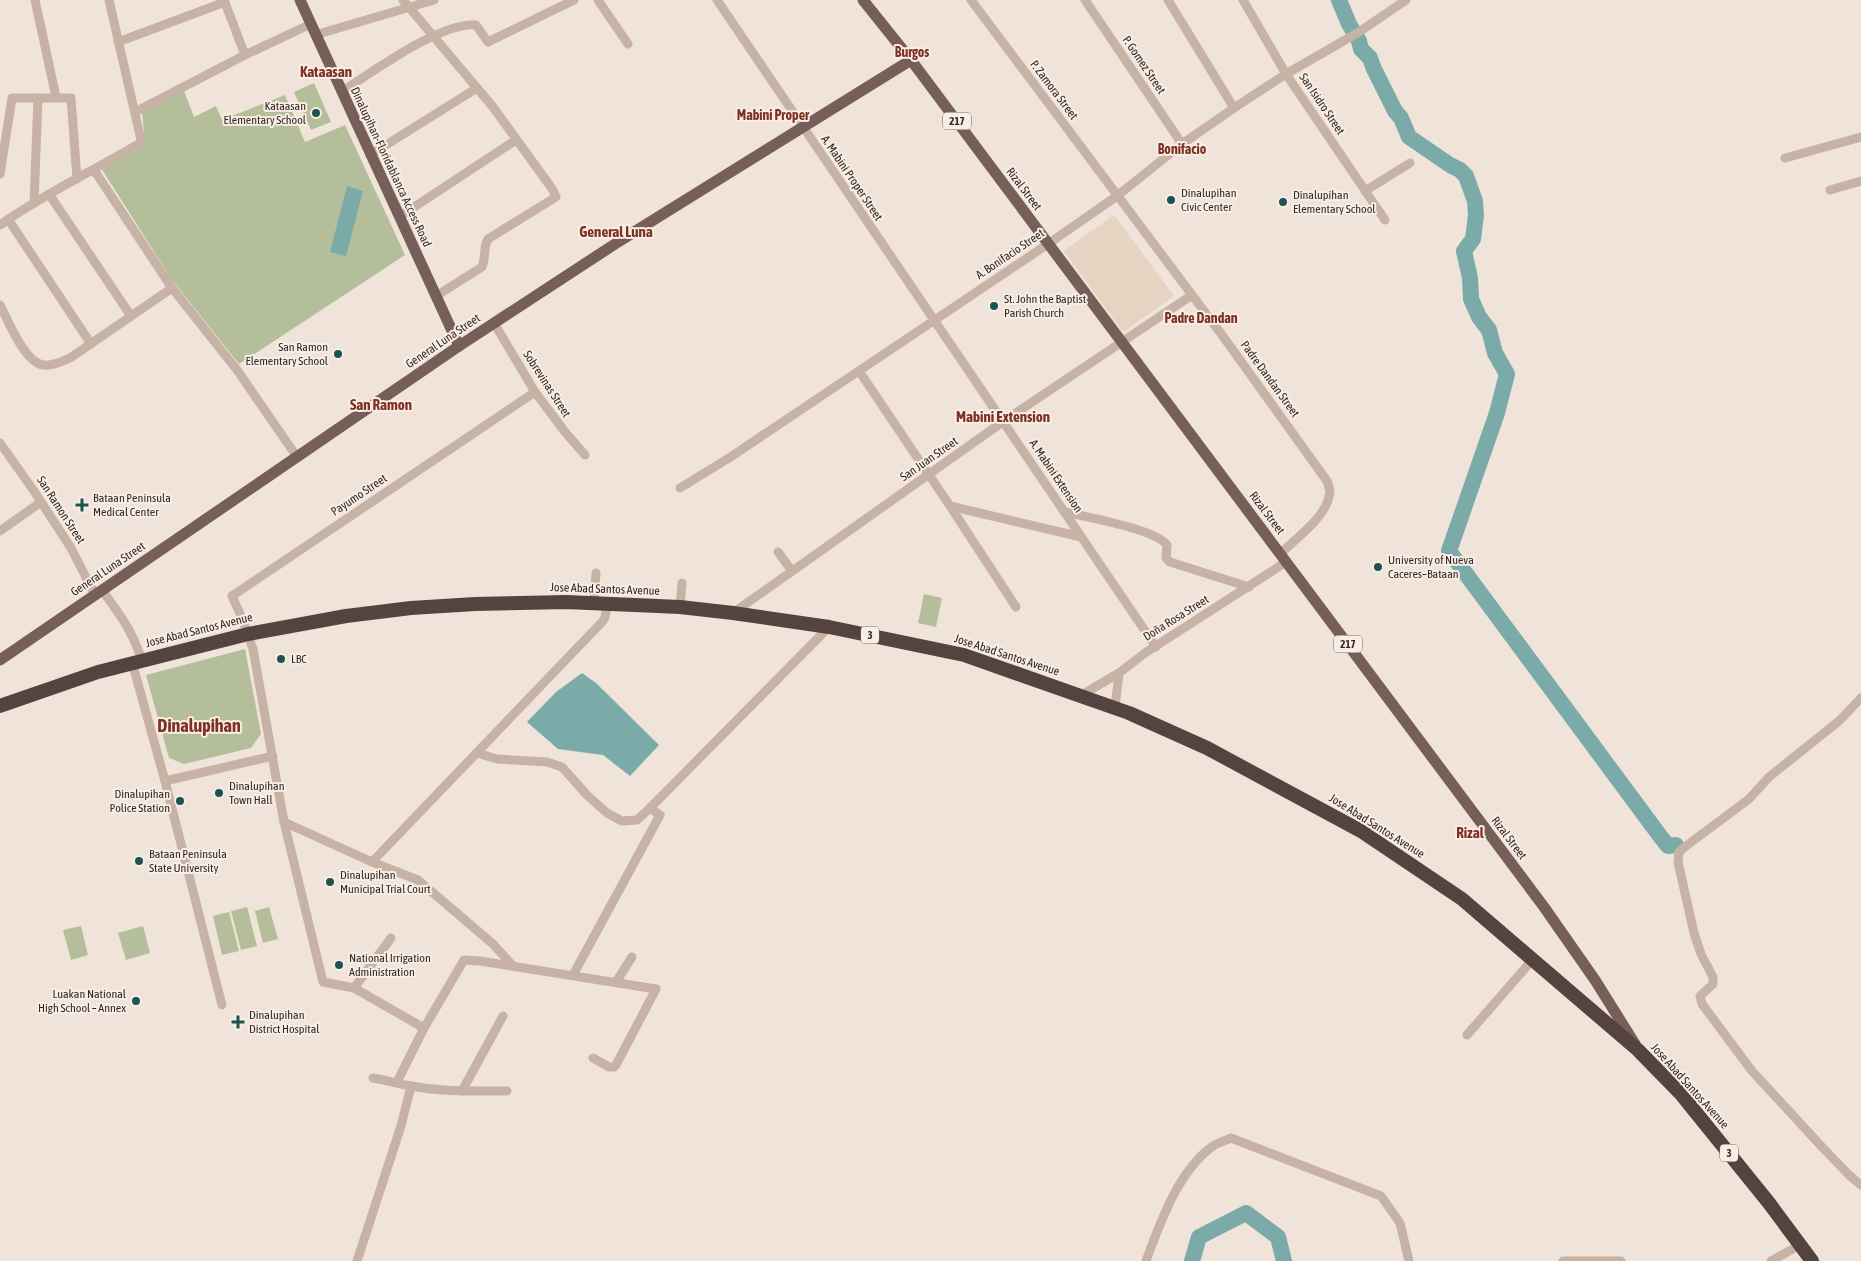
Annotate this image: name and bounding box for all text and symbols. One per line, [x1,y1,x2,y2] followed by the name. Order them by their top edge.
[1120,33,1169,97] street label: P. Gomez Street
[895,44,929,60] district label: Burgos
[1027,58,1081,123] street label: P. Zamora Street
[300,63,352,80] district label: Kataasan
[1296,71,1348,138] street label: San Isidro Street
[348,85,434,249] street label: Dinalupihan-Floridablanca Access Road
[224,99,307,127] place label: Kataasan Elementary School
[310,107,322,119] marker: Kataasan Elementary School
[737,107,810,123] district label: Mabini Proper
[943,112,971,130] road number: 217
[818,133,886,224] street label: A. Mabini Proper Street
[1158,141,1207,157] district label: Bonifacio
[1003,165,1045,214] street label: Rizal Street
[1181,186,1237,214] place label: Dinalupihan Civic Center
[1293,188,1376,216] place label: Dinalupihan Elementary School
[1165,194,1177,206] marker: Dinalupihan Civic Center
[1277,196,1289,208] marker: Dinalupihan Elementary School
[579,223,653,240] district label: General Luna
[973,226,1047,282] street label: A. Bonifacio Street
[1004,292,1087,320] place label: St. John the Baptist Parish Church
[988,300,1000,312] marker: St. John the Baptist Parish Church
[1164,310,1238,326] district label: Padre Dandan
[403,311,483,371] street label: General Luna Street
[1238,338,1303,420] street label: Padre Dandan Street
[246,340,329,368] place label: San Ramon Elementary School
[332,348,344,360] marker: San Ramon Elementary School
[520,348,574,420] street label: Sobrevinas Street
[350,396,412,413] district label: San Ramon
[956,408,1050,425] district label: Mabini Extension
[898,434,961,484] street label: San Juan Street
[1026,437,1086,515] street label: A. Mabini Extension
[328,471,390,519] street label: Payumo Street
[34,474,88,547] street label: San Ramon Street
[1246,489,1288,538] street label: Rizal Street
[93,491,171,519] place label: Bataan Peninsula Medical Center
[75,498,89,512] marker: Bataan Peninsula Medical Center
[68,539,148,599] street label: General Luna Street
[1388,553,1474,581] place label: University of Nueva Caceres–Bataan
[1372,561,1384,573] marker: University of Nueva Caceres–Bataan
[550,580,660,598] street label: Jose Abad Santos Avenue
[1141,592,1212,644] street label: Doña Rosa Street
[144,610,254,650] street label: Jose Abad Santos Avenue
[861,626,879,644] road number: 3
[953,631,1061,679] street label: Jose Abad Santos Avenue
[1334,636,1362,652] road number: 217
[291,652,307,666] place label: LBC
[275,653,287,665] marker: LBC
[157,715,241,736] district label: Dinalupihan
[229,779,285,807] place label: Dinalupihan Town Hall
[109,787,170,815] place label: Dinalupihan Police Station
[213,787,225,799] marker: Dinalupihan Town Hall
[1327,791,1427,861] street label: Jose Abad Santos Avenue
[174,795,186,807] marker: Dinalupihan Police Station
[1488,814,1530,863] street label: Rizal Street
[1456,824,1485,841] district label: Rizal
[149,847,227,875] place label: Bataan Peninsula State University
[133,855,145,867] marker: Bataan Peninsula State University
[340,868,431,896] place label: Dinalupihan Municipal Trial Court
[324,876,336,888] marker: Dinalupihan Municipal Trial Court
[349,951,431,979] place label: National Irrigation Administration
[333,959,345,971] marker: National Irrigation Administration
[38,987,127,1015] place label: Luakan National High School – Annex
[130,995,142,1007] marker: Luakan National High School – Annex
[249,1008,320,1036] place label: Dinalupihan District Hospital
[231,1015,245,1029] marker: Dinalupihan District Hospital
[1648,1041,1732,1131] street label: Jose Abad Santos Avenue
[1720,1144,1738,1162] road number: 3

